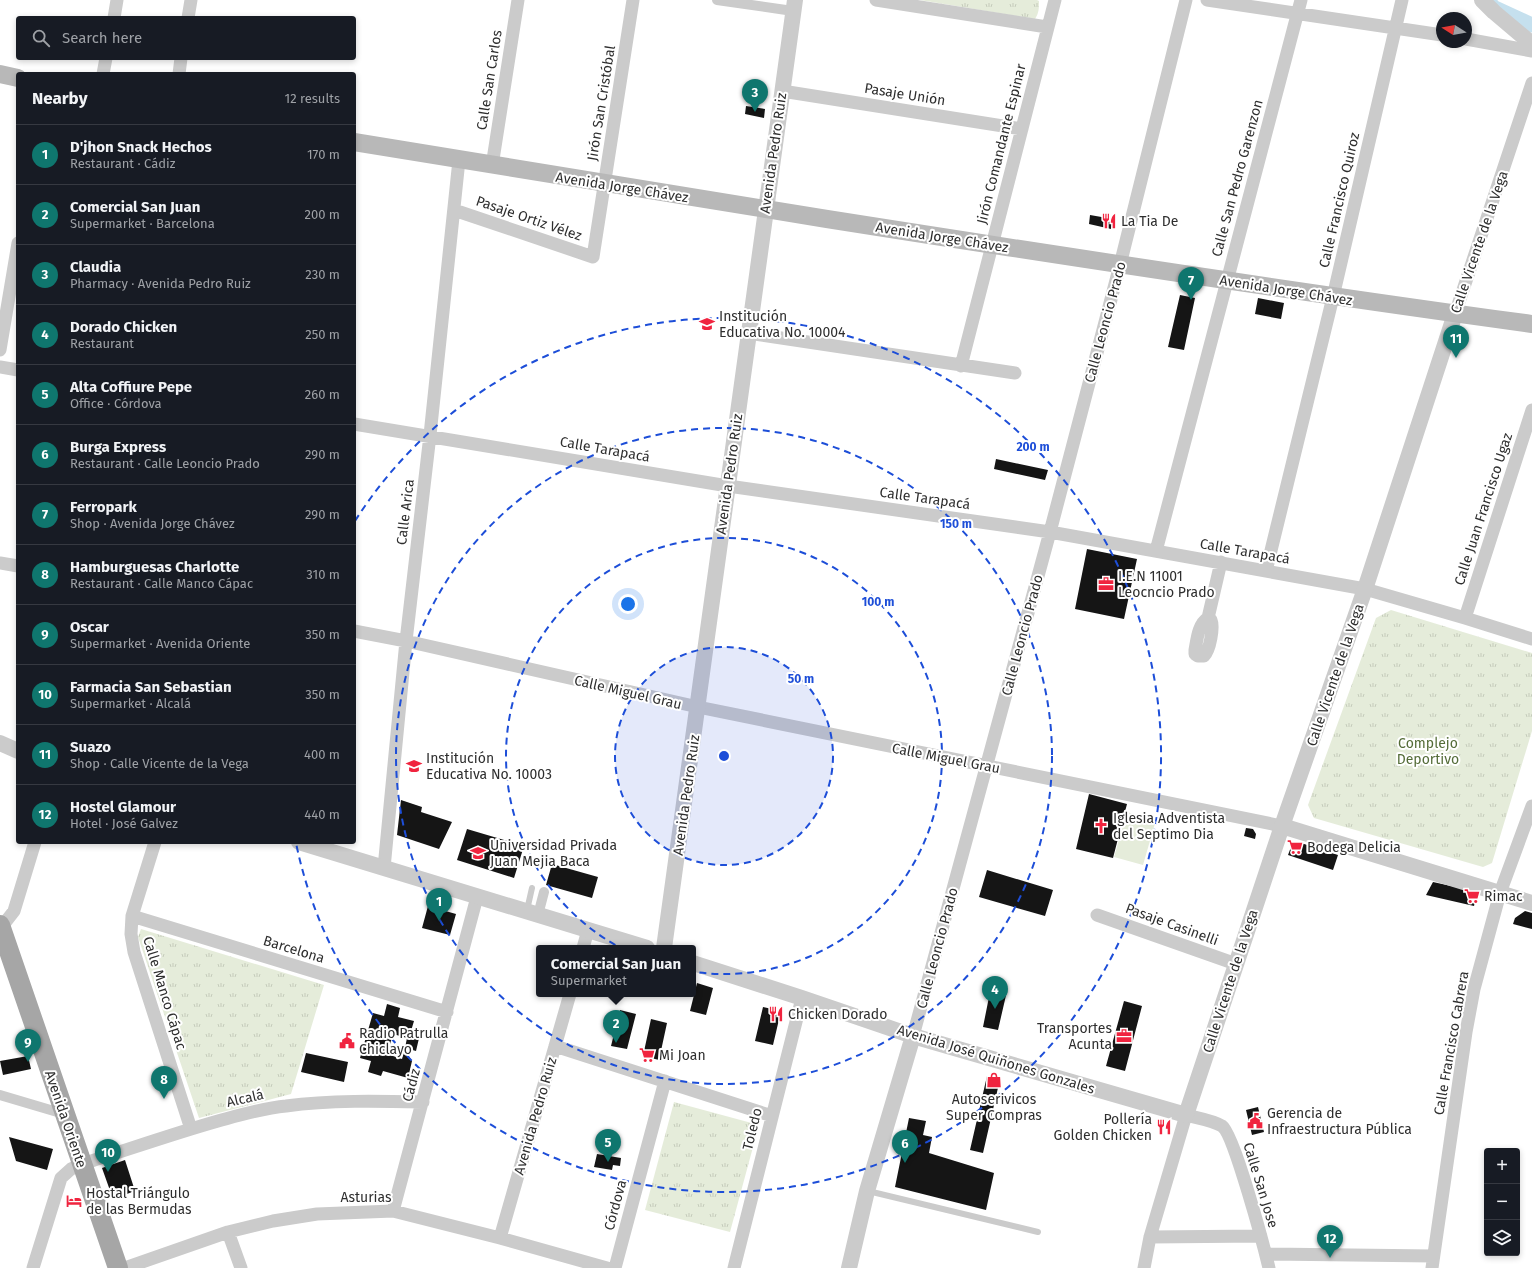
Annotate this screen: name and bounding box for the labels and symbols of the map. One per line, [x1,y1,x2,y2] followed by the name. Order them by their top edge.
[1436,12,1472,48] north arrow
[473,28,506,131] street label: Calle San Carlos
[584,44,619,162] street label: Jirón San Cristóbal
[973,62,1030,226] street label: Jirón Comandante Espinar
[742,79,768,112] pin: 3
[863,80,947,109] street label: Pasaje Unión
[757,92,790,214] street label: Avenida Pedro Ruiz
[1208,98,1267,259] street label: Calle San Pedro Garenzon
[1316,131,1363,269] street label: Calle Francisco Quiroz
[554,169,690,206] street label: Avenida Jorge Chávez
[1447,169,1512,316] street label: Calle Vicente de la Vega
[474,192,584,245] street label: Pasaje Ortiz Vélez
[1100,212,1118,230] restaurant icon: La Tia De
[1121,213,1178,230] place label: La Tia De
[874,219,1010,256] street label: Avenida Jorge Chávez
[1081,260,1130,385] street label: Calle Leoncio Prado
[1178,267,1204,300] pin: 7
[1218,272,1354,309] street label: Avenida Jorge Chávez
[719,308,846,341] place label: Institución Educativa No. 10004
[698,315,716,333] school or university icon: Institución Educativa No. 10004
[1443,325,1469,358] pin: 11
[713,413,746,535] street label: Avenida Pedro Ruiz
[1451,431,1516,587] street label: Calle Juan Francisco Ugaz
[558,433,651,466] street label: Calle Tarapacá
[1016,440,1050,454] text: 200 m
[393,478,418,546] street label: Calle Arica
[879,484,971,513] street label: Calle Tarapacá
[940,517,972,531] text: 150 m
[1198,535,1291,568] street label: Calle Tarapacá
[1118,568,1215,601] place label: I.E.N 11001 Leocncio Prado
[998,573,1047,698] street label: Calle Leoncio Prado
[1097,575,1115,593] office icon: I.E.N 11001 Leocncio Prado
[618,594,638,614] your location
[862,595,894,609] text: 100 m
[1303,602,1368,749] street label: Calle Vicente de la Vega
[573,672,683,713] street label: Calle Miguel Grau
[788,672,814,686] text: 50 m
[670,734,703,856] street label: Avenida Pedro Ruiz
[1397,735,1459,768] park label: Complejo Deportivo
[890,740,1001,777] street label: Calle Miguel Grau
[717,749,731,763] centre of rings
[426,750,552,783] place label: Institución Educativa No. 10003
[405,757,423,775] school or university icon: Institución Educativa No. 10003
[1113,810,1225,843] place label: Iglesia Adventista del Septimo Dia
[1092,817,1110,835] church icon: Iglesia Adventista del Septimo Dia
[490,837,617,870] place label: Universidad Privada Juan Mejia Baca
[1286,838,1304,856] supermarket icon: Bodega Delicia
[1307,839,1401,856] place label: Bodega Delicia
[469,844,487,862] school or university icon: Universidad Privada Juan Mejia Baca
[913,886,962,1011] street label: Calle Leoncio Prado
[1463,887,1481,905] supermarket icon: Rimac
[426,888,452,921] pin: 1
[1484,888,1523,905] place label: Rimac
[1123,900,1221,949] street label: Pasaje Casinelli
[1199,907,1262,1055] street label: Calle Vicente de la Vega
[261,932,327,967] street label: Barcelona
[139,934,190,1052] street label: Calle Manco Cápac
[1430,970,1473,1116] street label: Calle Francisco Cabrera
[982,976,1008,1009] pin: 4
[767,1005,785,1023] restaurant icon: Chicken Dorado
[788,1006,887,1023] place label: Chicken Dorado
[603,1010,629,1043] pin: 2
[1037,1020,1112,1053] place label: Transportes Acunta
[895,1021,1097,1098] street label: Avenida José Quiñones Gonzales
[359,1025,449,1058] place label: Radio Patrulla Chiclayo
[1115,1027,1133,1045] office icon: Transportes Acunta
[15,1029,41,1062] pin: 9
[338,1032,356,1050] public building icon: Radio Patrulla Chiclayo
[638,1046,656,1064] supermarket icon: Mi Joan
[659,1047,706,1064] place label: Mi Joan
[511,1055,560,1177] street label: Avenida Pedro Ruiz
[151,1066,177,1099] pin: 8
[399,1067,424,1104] street label: Cádiz
[41,1068,90,1170] street label: Avenida Oriente
[985,1071,1003,1089] shop icon: Autoserivicos Super Compras
[225,1086,265,1111] street label: Alcalá
[946,1091,1042,1124] place label: Autoserivicos Super Compras
[1267,1105,1412,1138] place label: Gerencia de Infraestructura Pública
[739,1106,766,1152] street label: Toledo
[1054,1111,1152,1144] place label: Pollería Golden Chicken
[1246,1112,1264,1130] public building icon: Gerencia de Infraestructura Pública
[1155,1118,1173,1136] restaurant icon: Pollería Golden Chicken
[595,1129,621,1162] pin: 5
[892,1130,918,1163] pin: 6
[95,1139,121,1172] pin: 10
[1239,1140,1282,1230] street label: Calle San Jose
[601,1178,630,1232] street label: Córdova
[86,1185,192,1218] place label: Hostal Triángulo de las Bermudas
[340,1189,392,1206] street label: Asturias
[65,1192,83,1210] hotel icon: Hostal Triángulo de las Bermudas
[1317,1225,1343,1258] pin: 12

